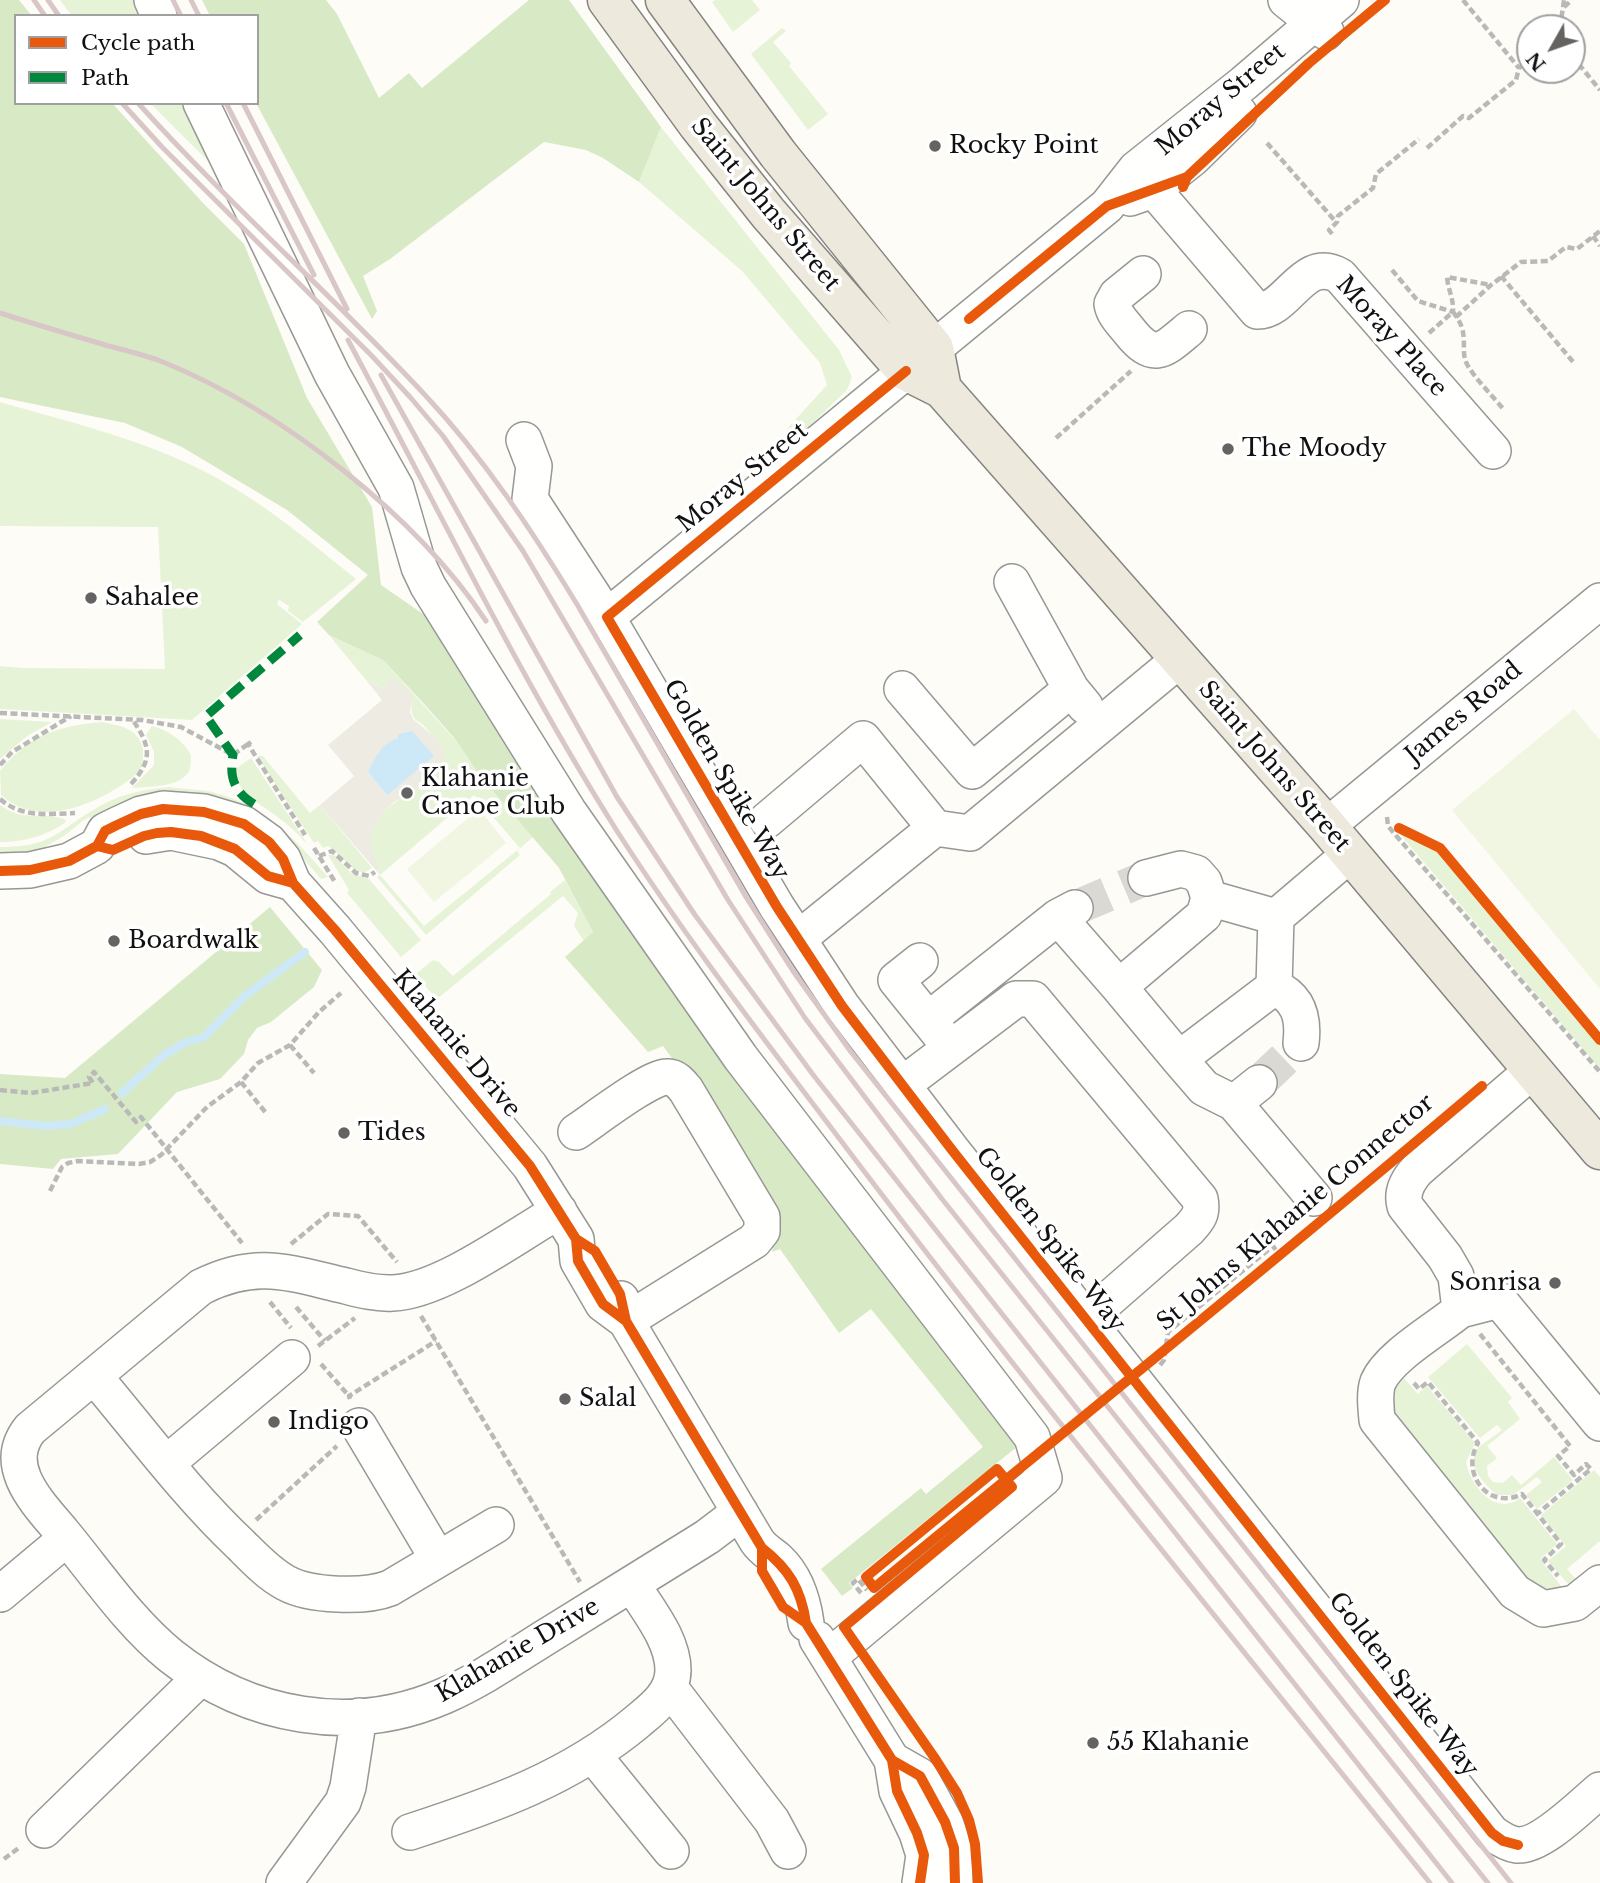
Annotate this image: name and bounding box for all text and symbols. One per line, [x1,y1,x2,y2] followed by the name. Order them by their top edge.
[14,14,259,105] legend
[1516,14,1586,84] north arrow
[81,30,195,56] text: Cycle path
[1151,38,1291,162] street label: Moray Street
[1522,47,1551,76] text: N
[81,65,129,91] text: Path
[684,113,846,297] street label: Saint Johns Street
[949,132,1098,160] place label: Rocky Point
[927,138,943,154] marker: Rocky Point
[1329,271,1453,403] street label: Moray Place
[672,417,814,539] street label: Moray Street
[1242,435,1387,463] place label: The Moody
[1220,441,1236,457] marker: The Moody
[105,584,199,612] place label: Sahalee
[83,590,99,606] marker: Sahalee
[1400,656,1528,770] street label: James Road
[657,675,795,885] street label: Golden Spike Way
[1192,676,1356,858] street label: Saint Johns Street
[421,765,565,821] place label: Klahanie Canoe Club
[399,785,415,801] marker: Klahanie Canoe Club
[128,927,259,955] place label: Boardwalk
[106,933,122,949] marker: Boardwalk
[386,964,526,1124] street label: Klahanie Drive
[1152,1089,1440,1337] street label: St Johns Klahanie Connector
[358,1119,426,1147] place label: Tides
[336,1125,352,1141] marker: Tides
[969,1142,1131,1338] street label: Golden Spike Way
[1449,1269,1541,1297] place label: Sonrisa
[1547,1275,1563,1291] marker: Sonrisa
[579,1385,637,1413] place label: Salal
[557,1391,573,1407] marker: Salal
[288,1408,369,1436] place label: Indigo
[266,1414,282,1430] marker: Indigo
[1322,1587,1484,1783] street label: Golden Spike Way
[431,1593,605,1709] street label: Klahanie Drive
[1107,1729,1249,1757] place label: 55 Klahanie
[1085,1735,1101,1751] marker: 55 Klahanie

